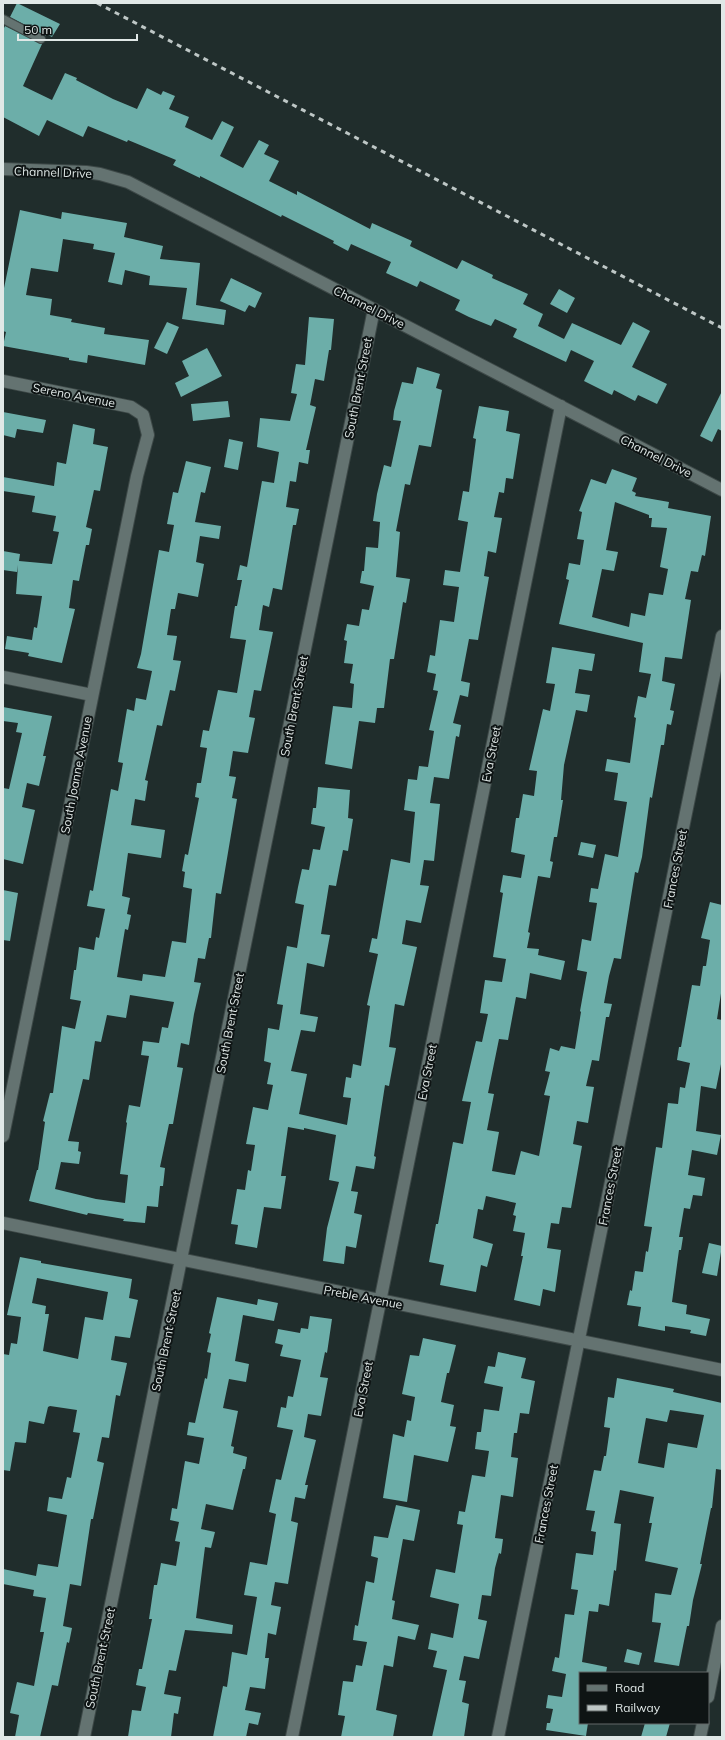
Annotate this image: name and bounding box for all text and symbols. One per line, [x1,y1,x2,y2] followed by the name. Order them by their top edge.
[18,16,137,42] scale bar
[24,22,52,37] text: 50 m
[14,163,92,181] street label: Channel Drive
[331,283,407,331] street label: Channel Drive
[341,336,375,440] street label: South Brent Street
[32,380,116,410] street label: Sereno Avenue
[618,432,694,480] street label: Channel Drive
[277,654,311,758] street label: South Brent Street
[57,715,95,835] street label: South Joanne Avenue
[478,725,504,783] street label: Eva Street
[660,828,690,910] street label: Frances Street
[213,971,247,1075] street label: South Brent Street
[414,1043,440,1101] street label: Eva Street
[595,1145,625,1227] street label: Frances Street
[322,1282,404,1312] street label: Preble Avenue
[148,1289,184,1393] street label: South Brent Street
[350,1360,376,1418] street label: Eva Street
[531,1463,561,1545] street label: Frances Street
[82,1606,118,1710] street label: South Brent Street
[579,1672,709,1724] legend
[615,1680,644,1695] text: Road
[615,1700,661,1715] text: Railway

